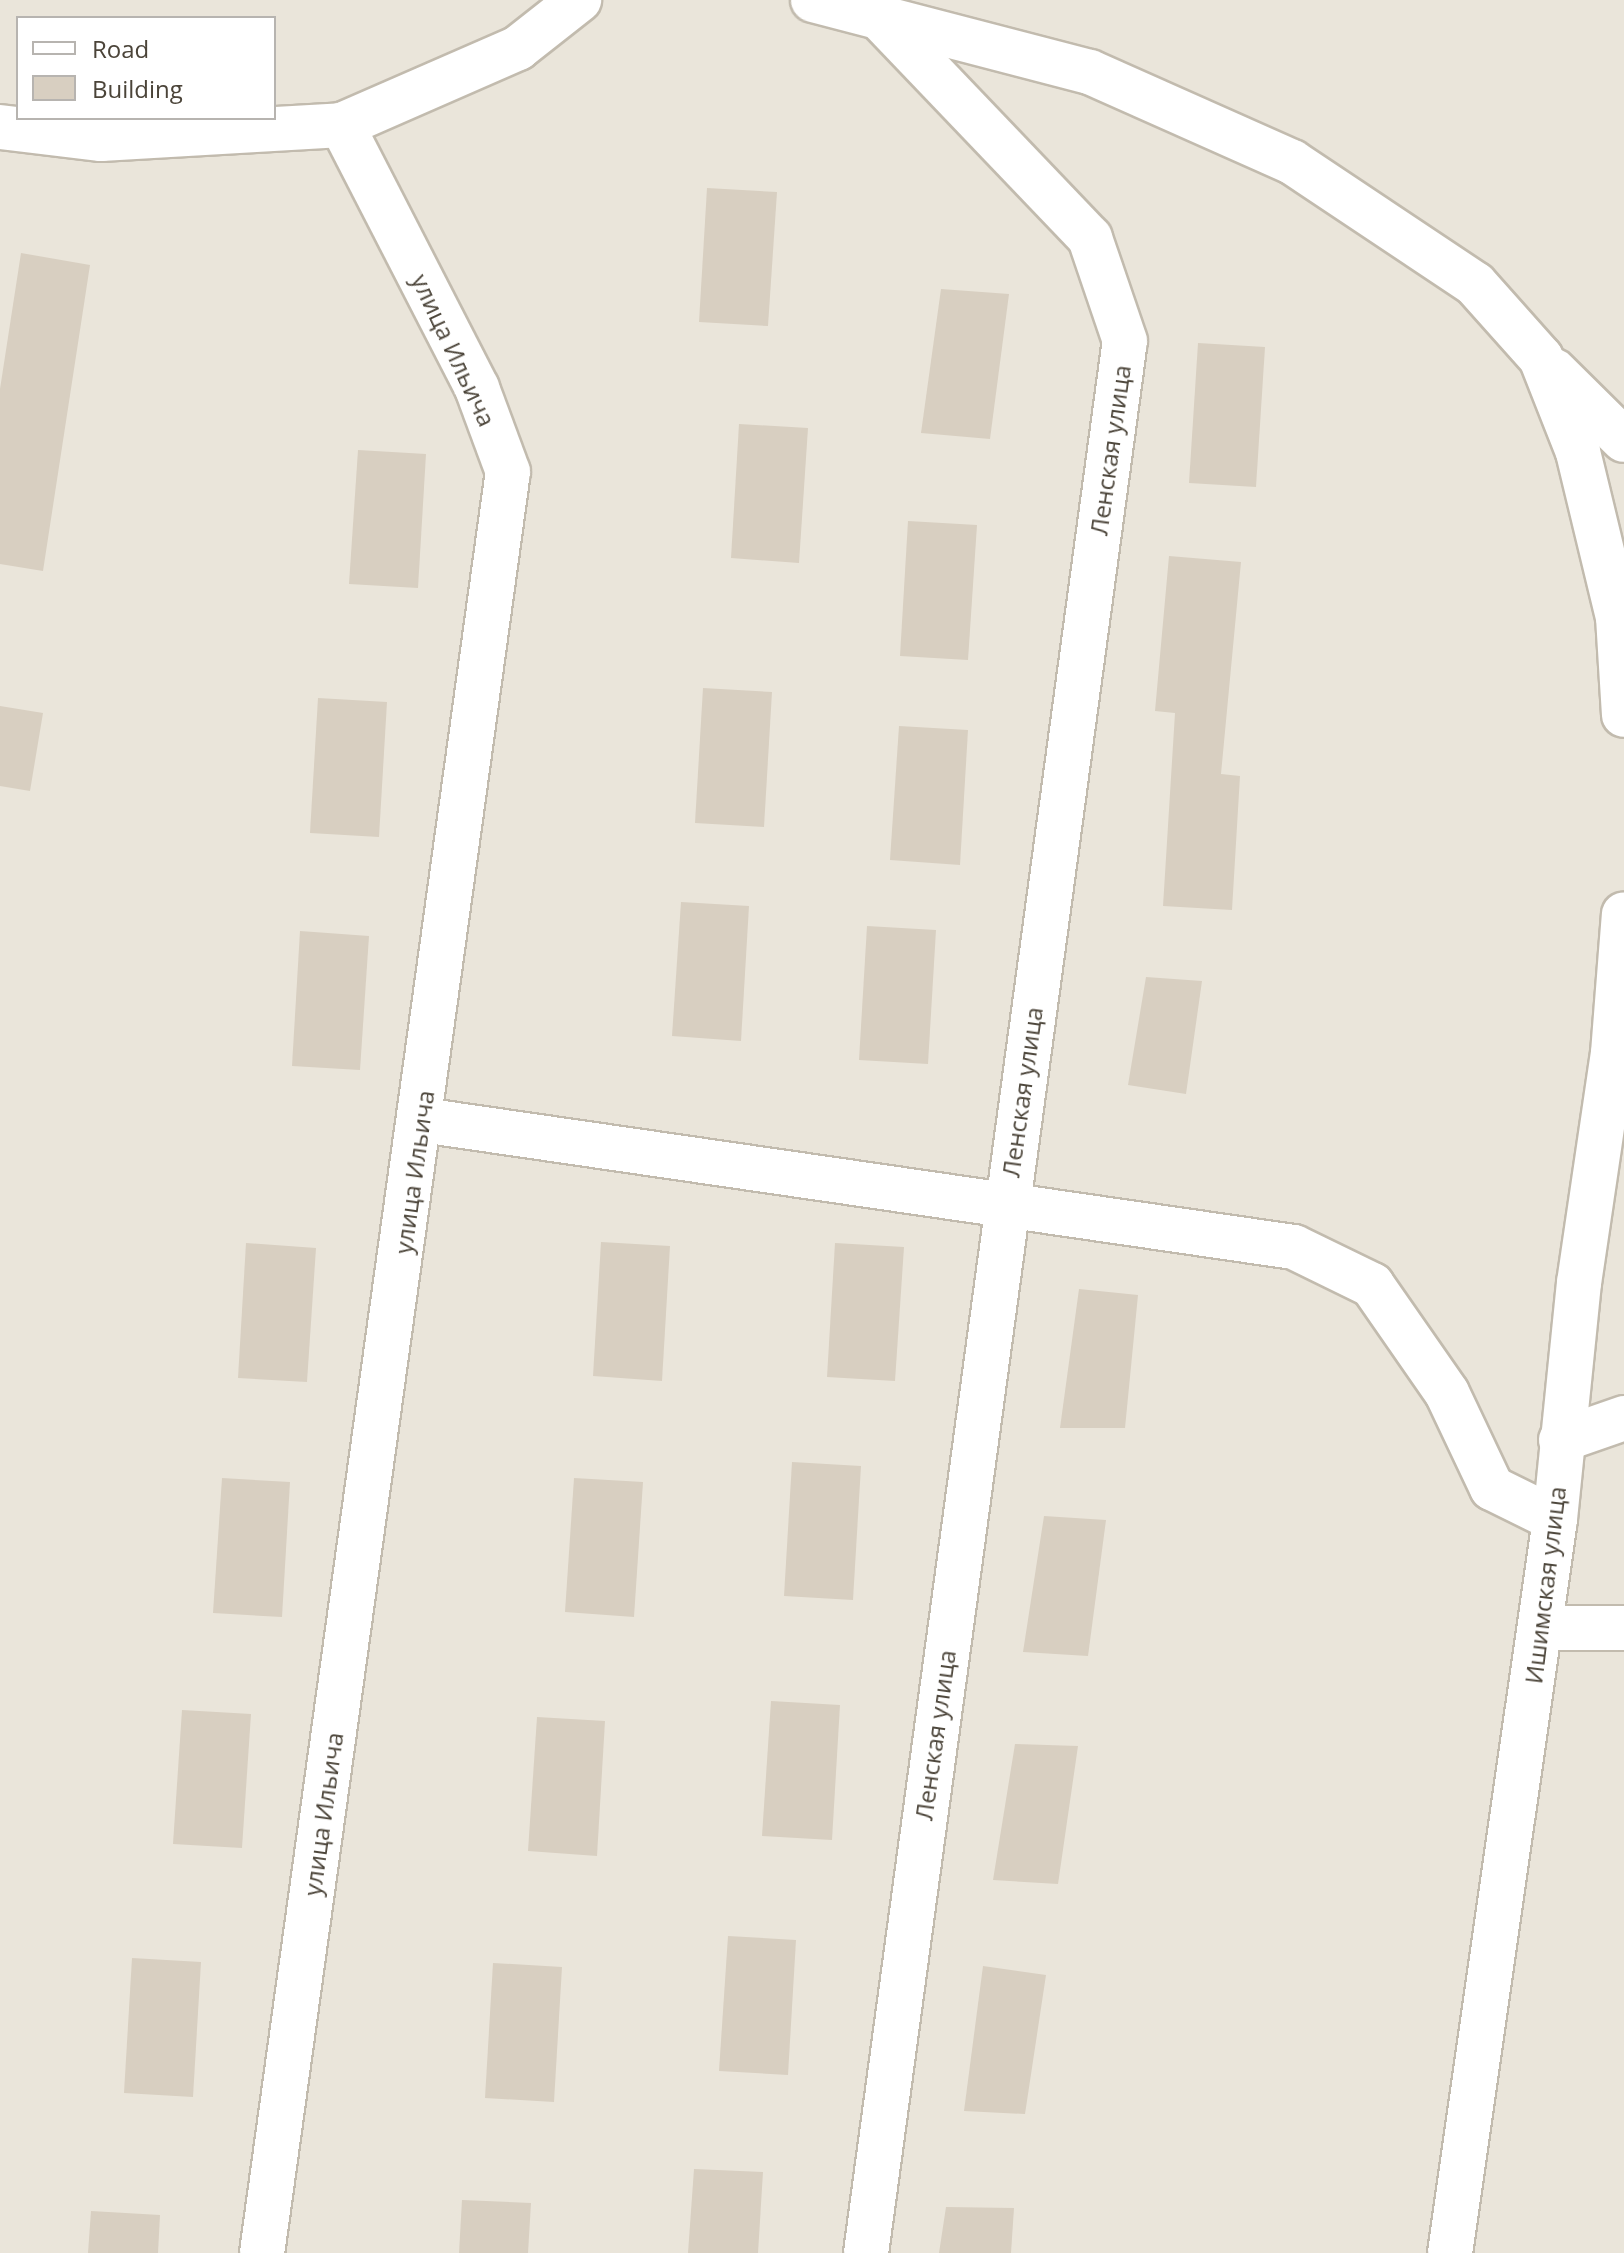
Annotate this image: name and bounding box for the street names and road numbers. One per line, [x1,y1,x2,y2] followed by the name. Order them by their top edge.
[406,269,502,431] street label: улица Ильича
[1084,363,1136,537] street label: Ленская улица
[996,1005,1048,1179] street label: Ленская улица
[388,1088,440,1256] street label: улица Ильича
[1519,1485,1571,1685] street label: Ишимская улица
[909,1648,961,1822] street label: Ленская улица
[297,1730,349,1898] street label: улица Ильича

